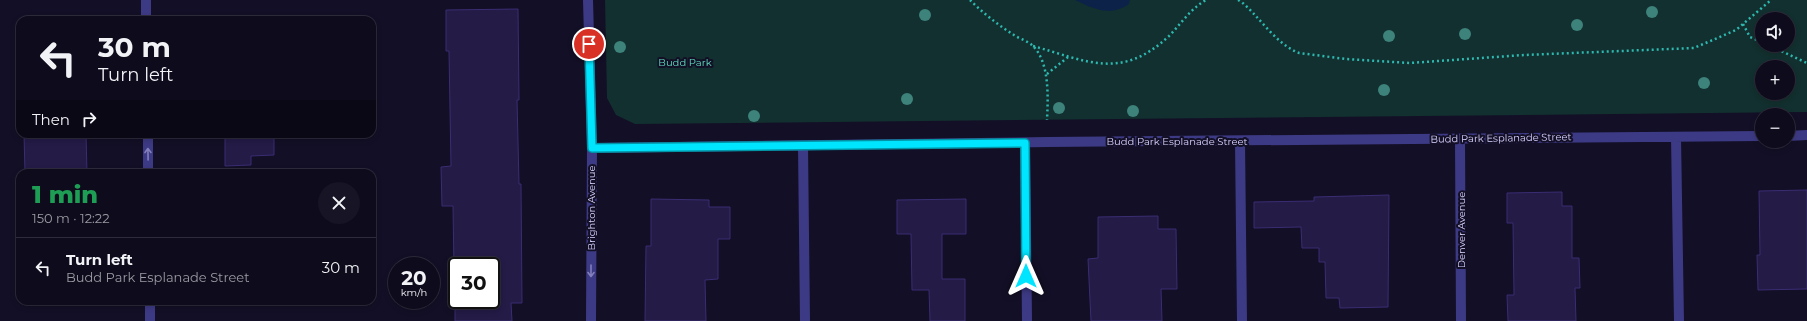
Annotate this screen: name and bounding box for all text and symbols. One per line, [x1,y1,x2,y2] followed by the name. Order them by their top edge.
[1755,12,1795,148] map controls
[1755,12,1795,52] button: sound
[572,27,606,61] pin
[98,30,171,64] text: 30 m
[32,32,84,84] icon: left
[578,33,600,55] icon: arrive
[658,56,712,69] park label: Budd Park
[1755,60,1795,100] button: +
[98,64,173,86] text: Turn left
[78,108,100,130] icon: right
[1755,108,1795,148] button: −
[32,110,70,129] text: Then
[1430,130,1572,146] street label: Budd Park Esplanade Street
[1106,135,1248,148] street label: Budd Park Esplanade Street
[144,147,152,160] one-way arrow
[585,165,598,251] street label: Brighton Avenue
[32,180,98,209] text: 1 min
[318,182,360,224] button: close
[1455,192,1468,268] street label: Denver Avenue
[32,210,110,226] text: 150 m · 12:22
[66,250,133,269] text: Turn left
[1005,255,1047,297] position arrow
[32,257,54,279] icon: left
[448,257,500,309] speed limit sign: 30
[322,258,360,277] text: 30 m
[587,264,595,277] one-way arrow
[401,266,427,290] text: 20
[66,269,249,285] text: Budd Park Esplanade Street
[401,286,427,299] text: km/h

